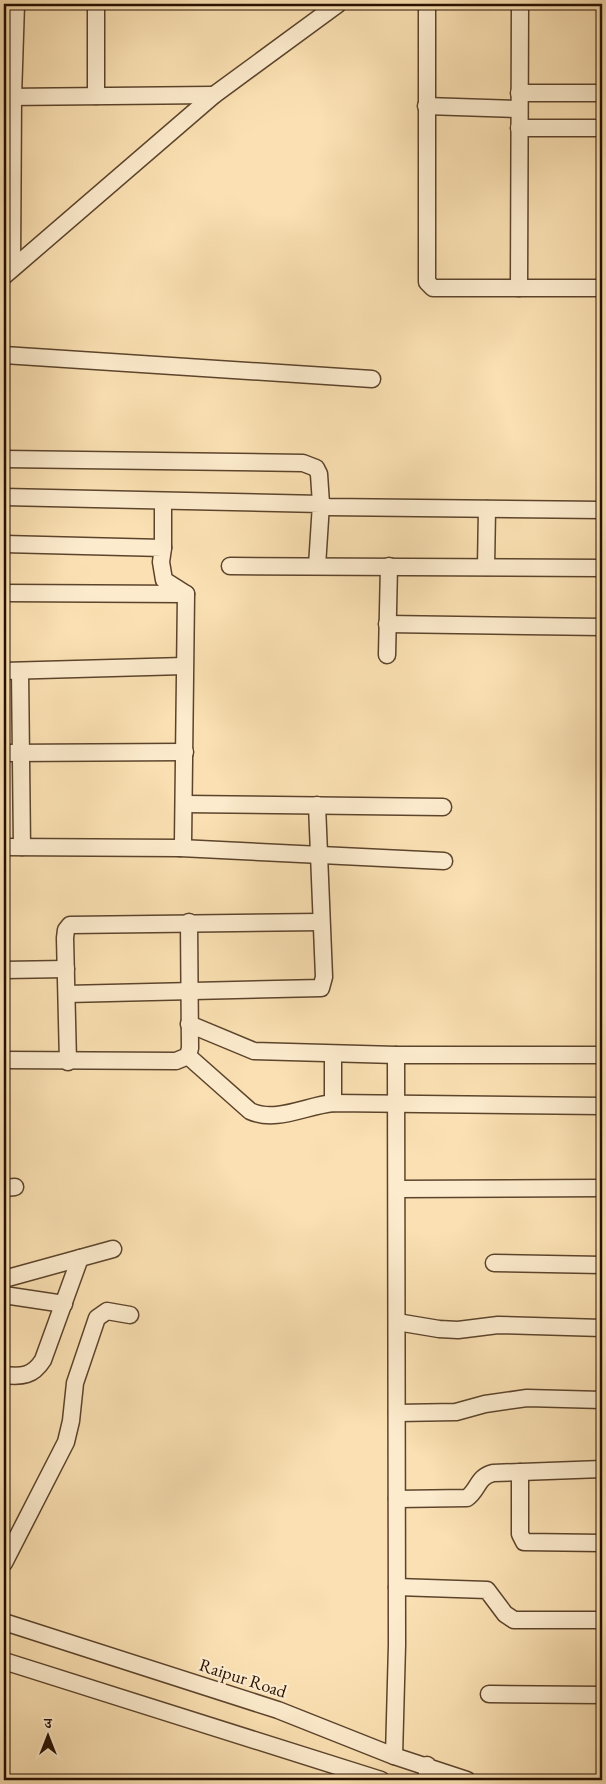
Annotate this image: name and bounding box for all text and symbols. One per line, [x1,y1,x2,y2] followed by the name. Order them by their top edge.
[197,1653,291,1703] street label: Raipur Road
[22,1712,72,1762] north arrow
[43,1714,52,1732] text: उ

